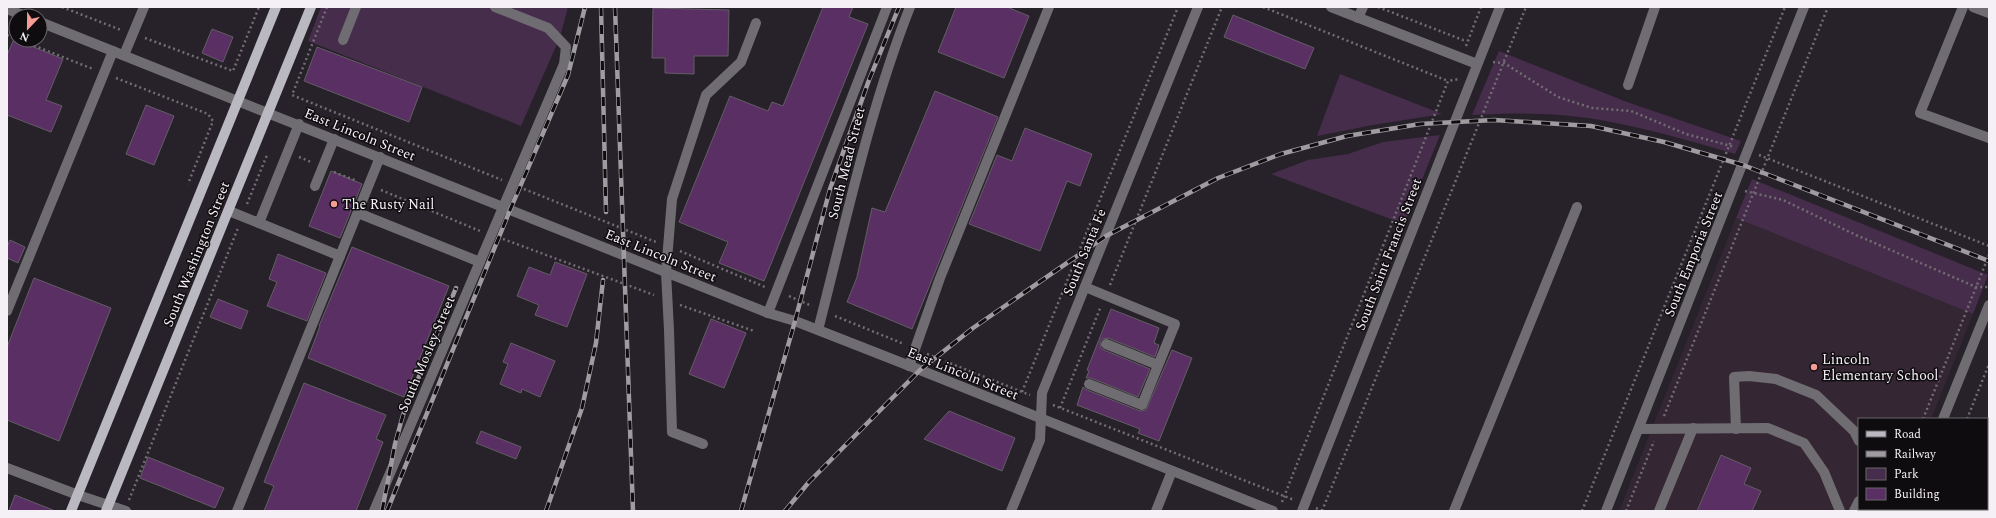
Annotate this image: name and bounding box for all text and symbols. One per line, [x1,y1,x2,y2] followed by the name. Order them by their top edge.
[8,8,48,48] north arrow
[17,27,32,46] text: N
[301,103,419,166] street label: East Lincoln Street
[822,105,871,221] street label: South Mead Street
[1350,175,1427,333] street label: South Saint Francis Street
[158,178,235,330] street label: South Washington Street
[1659,188,1728,320] street label: South Emporia Street
[342,194,434,215] place label: The Rusty Nail
[329,199,339,209] marker: The Rusty Nail
[1057,205,1112,299] street label: South Santa Fe
[602,224,720,287] street label: East Lincoln Street
[392,293,460,416] street label: South Mosley Street
[904,342,1022,405] street label: East Lincoln Street
[1822,349,1938,386] place label: Lincoln Elementary School
[1809,362,1819,372] marker: Lincoln Elementary School
[1858,418,1988,510] legend
[1894,425,1921,444] text: Road
[1894,445,1937,464] text: Railway
[1894,465,1919,484] text: Park
[1894,485,1940,504] text: Building

